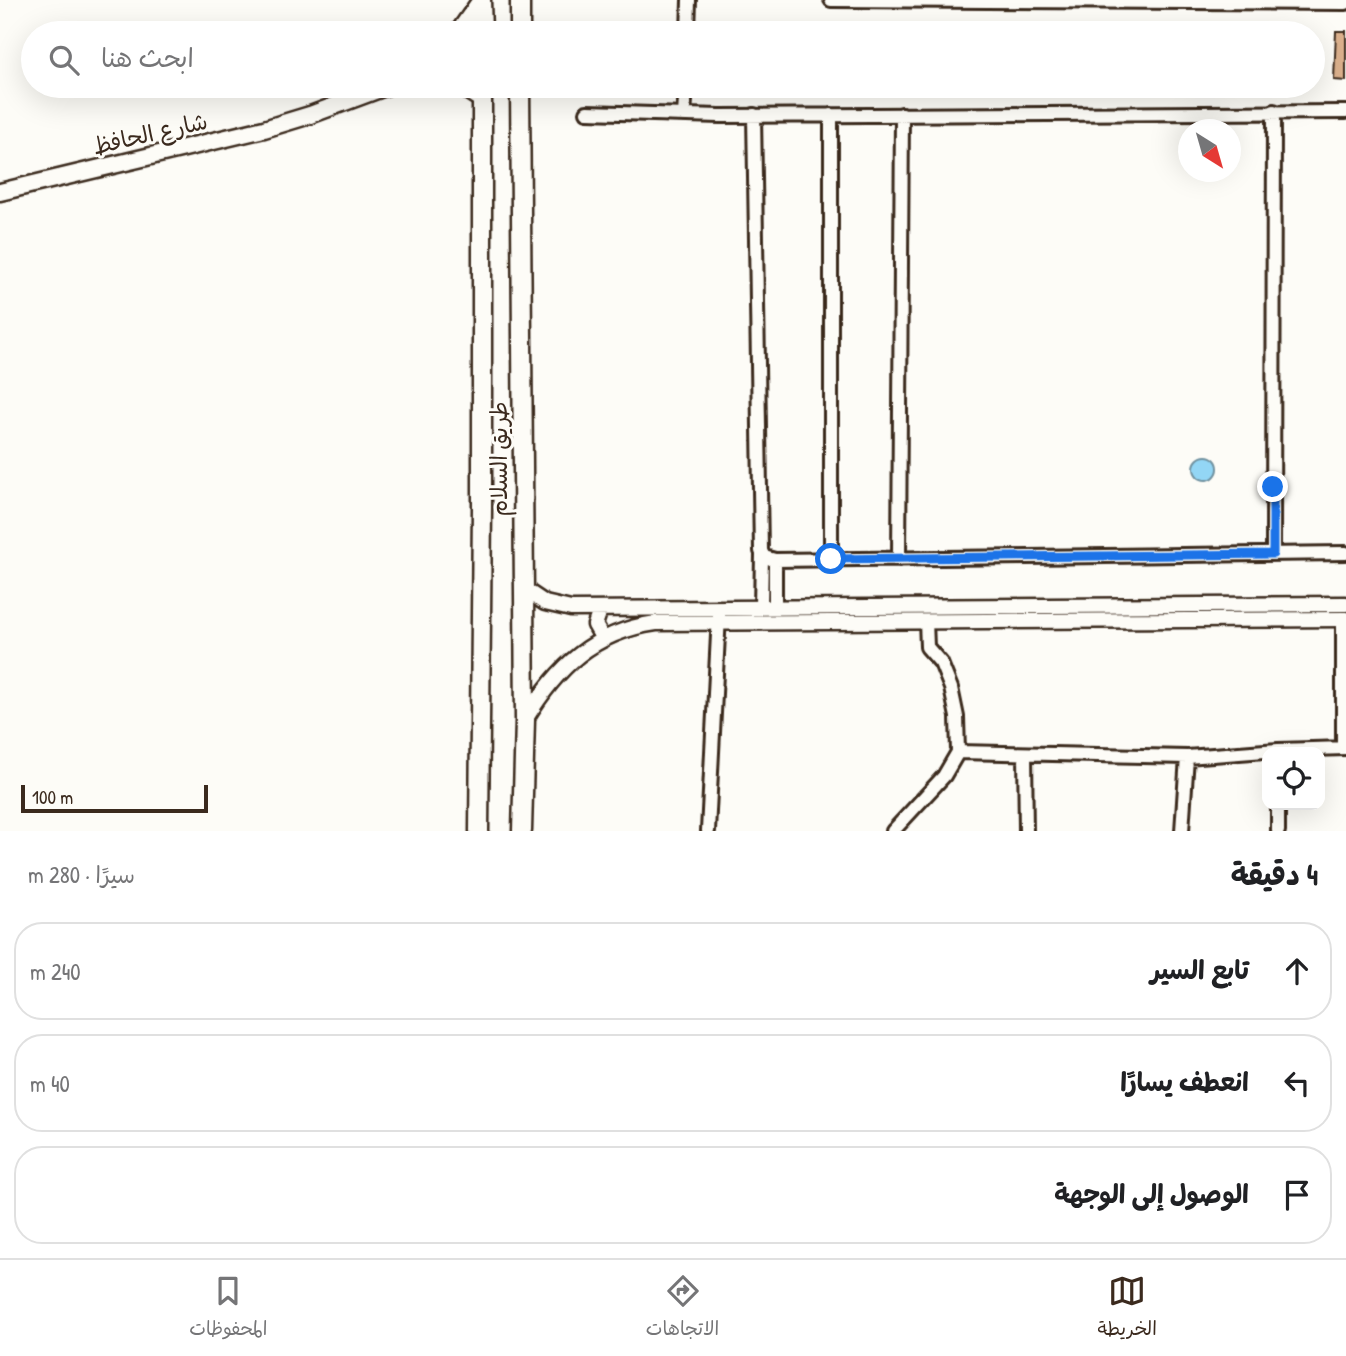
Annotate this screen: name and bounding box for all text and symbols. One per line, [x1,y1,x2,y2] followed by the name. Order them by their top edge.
[21,21,1325,98] search box
[101,40,194,75] text: ابحث هنا
[45,41,83,79] icon: search
[90,105,211,162] street label: شارع الحافظ
[1178,119,1241,182] north arrow
[483,401,517,517] street label: طريق السلام
[1257,471,1288,502] route end
[815,543,846,574] route start
[1262,747,1325,810] map controls
[1262,747,1325,810] button: locate
[21,782,208,814] scale bar
[32,784,73,810] text: 100 m
[1231,854,1318,894] text: 4 دقيقة
[28,859,135,890] text: سيرًا · 280 m
[1150,952,1249,987] text: تابع السير
[1278,952,1316,990] icon: ahead
[30,956,81,987] text: 240 m
[1120,1064,1249,1099] text: انعطف يسارًا
[1278,1064,1316,1102] icon: left
[30,1068,70,1099] text: 40 m
[1054,1176,1249,1211] text: الوصول إلى الوجهة
[1278,1176,1316,1214] icon: arrive
[189,1272,267,1345] tab: المحفوظات
[646,1272,719,1345] tab: الاتجاهات
[1098,1272,1157,1345] tab: الخريطة

